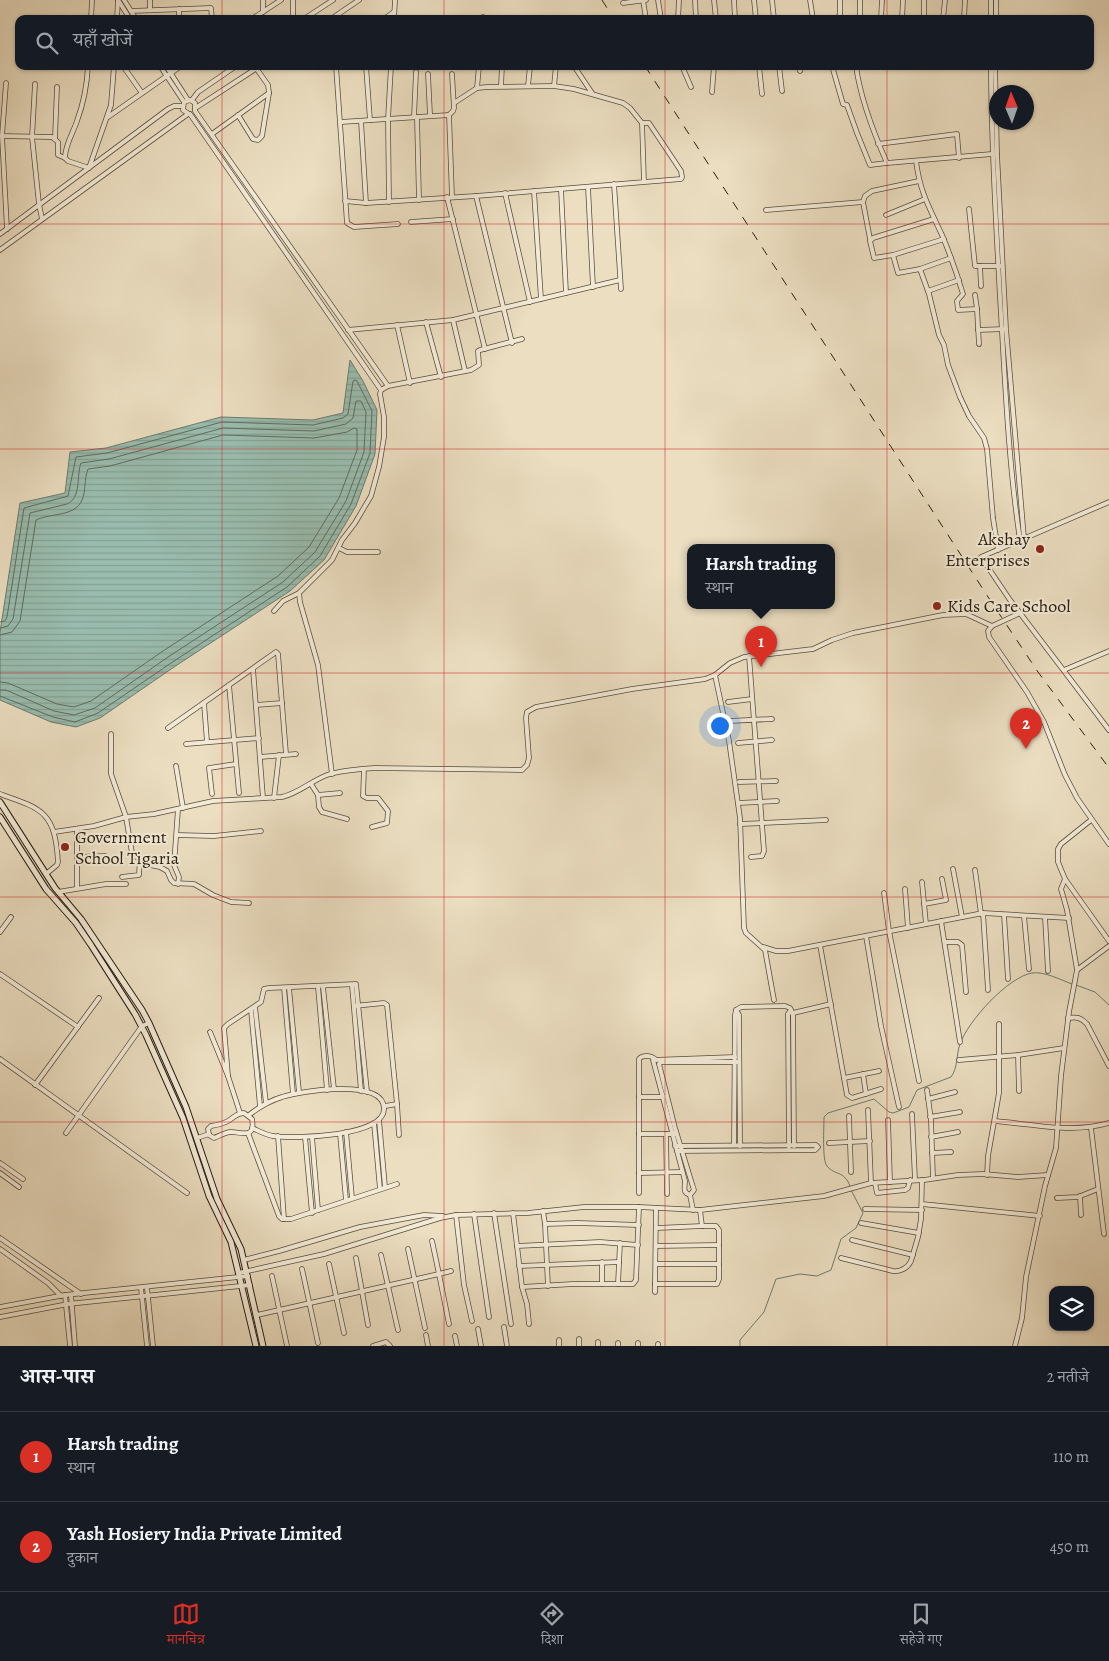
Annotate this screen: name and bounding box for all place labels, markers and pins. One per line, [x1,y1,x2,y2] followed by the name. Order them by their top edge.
[945,527,1031,572] place label: Akshay Enterprises
[1034,543,1046,555] marker: Akshay Enterprises
[947,594,1071,618] place label: Kids Care School
[931,600,943,612] marker: Kids Care School
[745,626,777,667] pin: 1
[1010,708,1042,749] pin: 2
[75,825,180,870] place label: Government School Tigaria
[59,841,71,853] marker: Government School Tigaria

